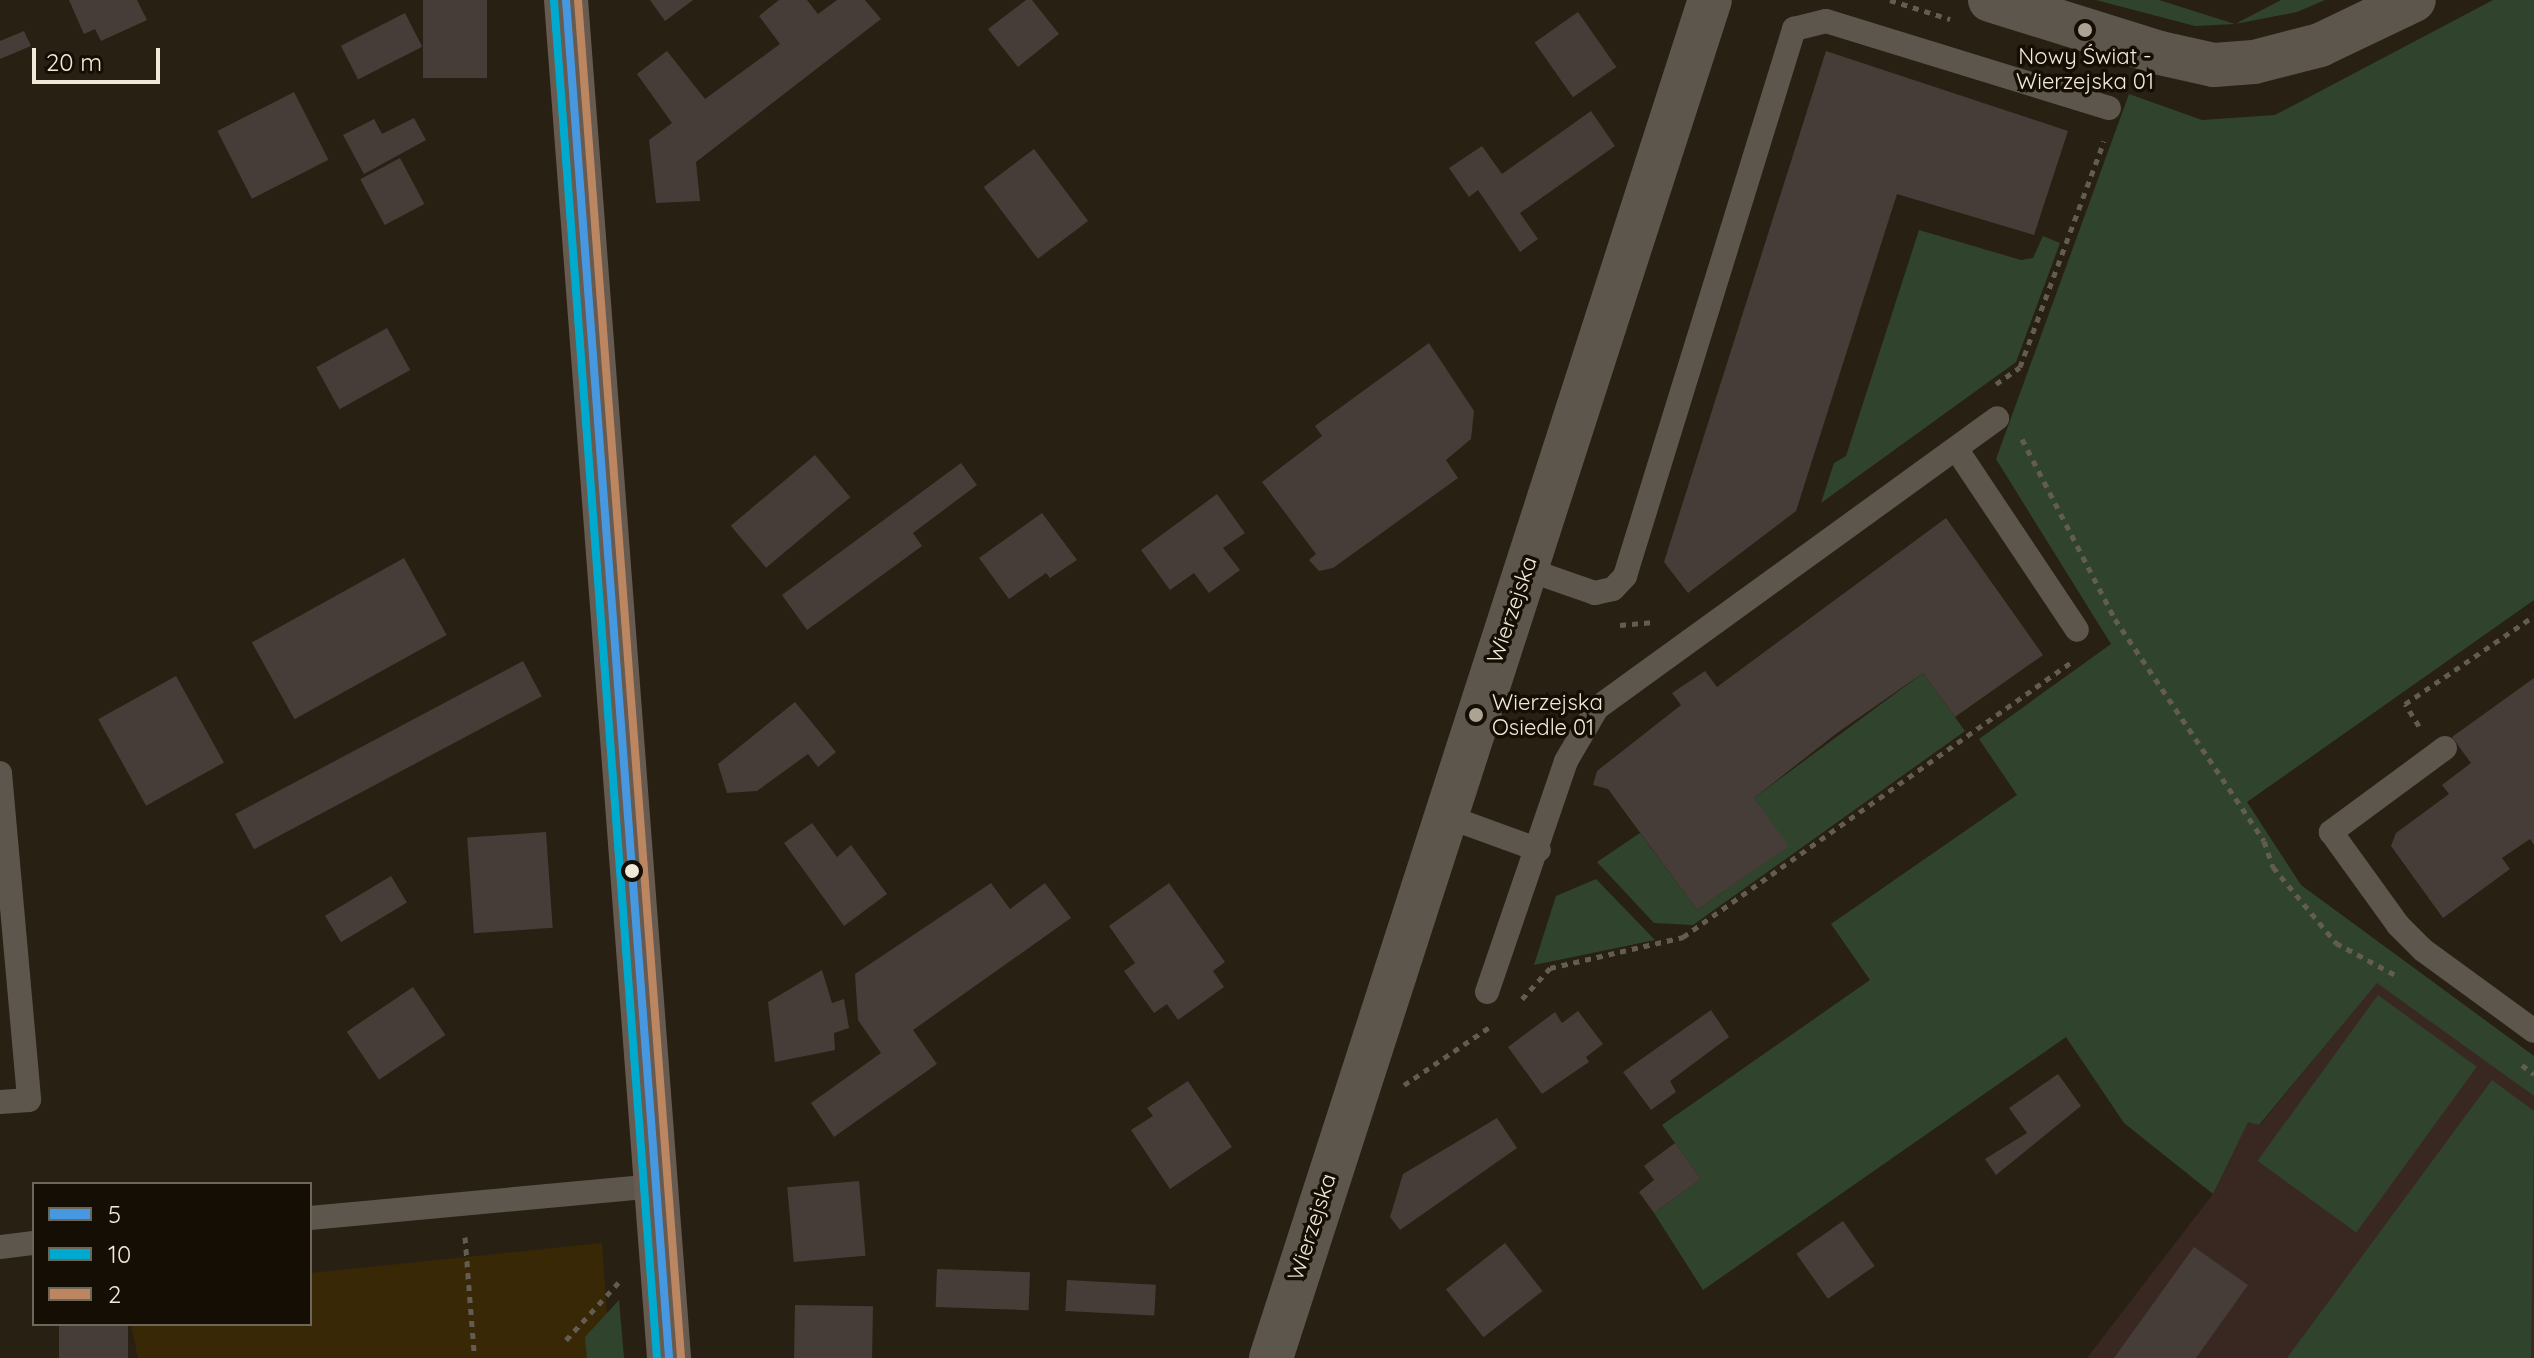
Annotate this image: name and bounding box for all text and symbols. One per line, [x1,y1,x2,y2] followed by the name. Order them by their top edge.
[2076,21,2094,39] marker: Nowy Świat - Wierzejska 01
[36,32,164,82] scale bar
[2016,43,2154,94] place label: Nowy Świat - Wierzejska 01
[46,47,102,77] text: 20 m
[1481,553,1543,667] street label: Wierzejska
[1492,689,1603,740] place label: Wierzejska Osiedle 01
[1467,706,1485,724] marker: Wierzejska Osiedle 01
[624,863,640,879] unlabelled marker
[1282,1170,1342,1284] street label: Wierzejska
[32,1182,312,1326] legend
[108,1199,121,1229] text: 5
[108,1239,131,1269] text: 10
[108,1279,121,1309] text: 2

